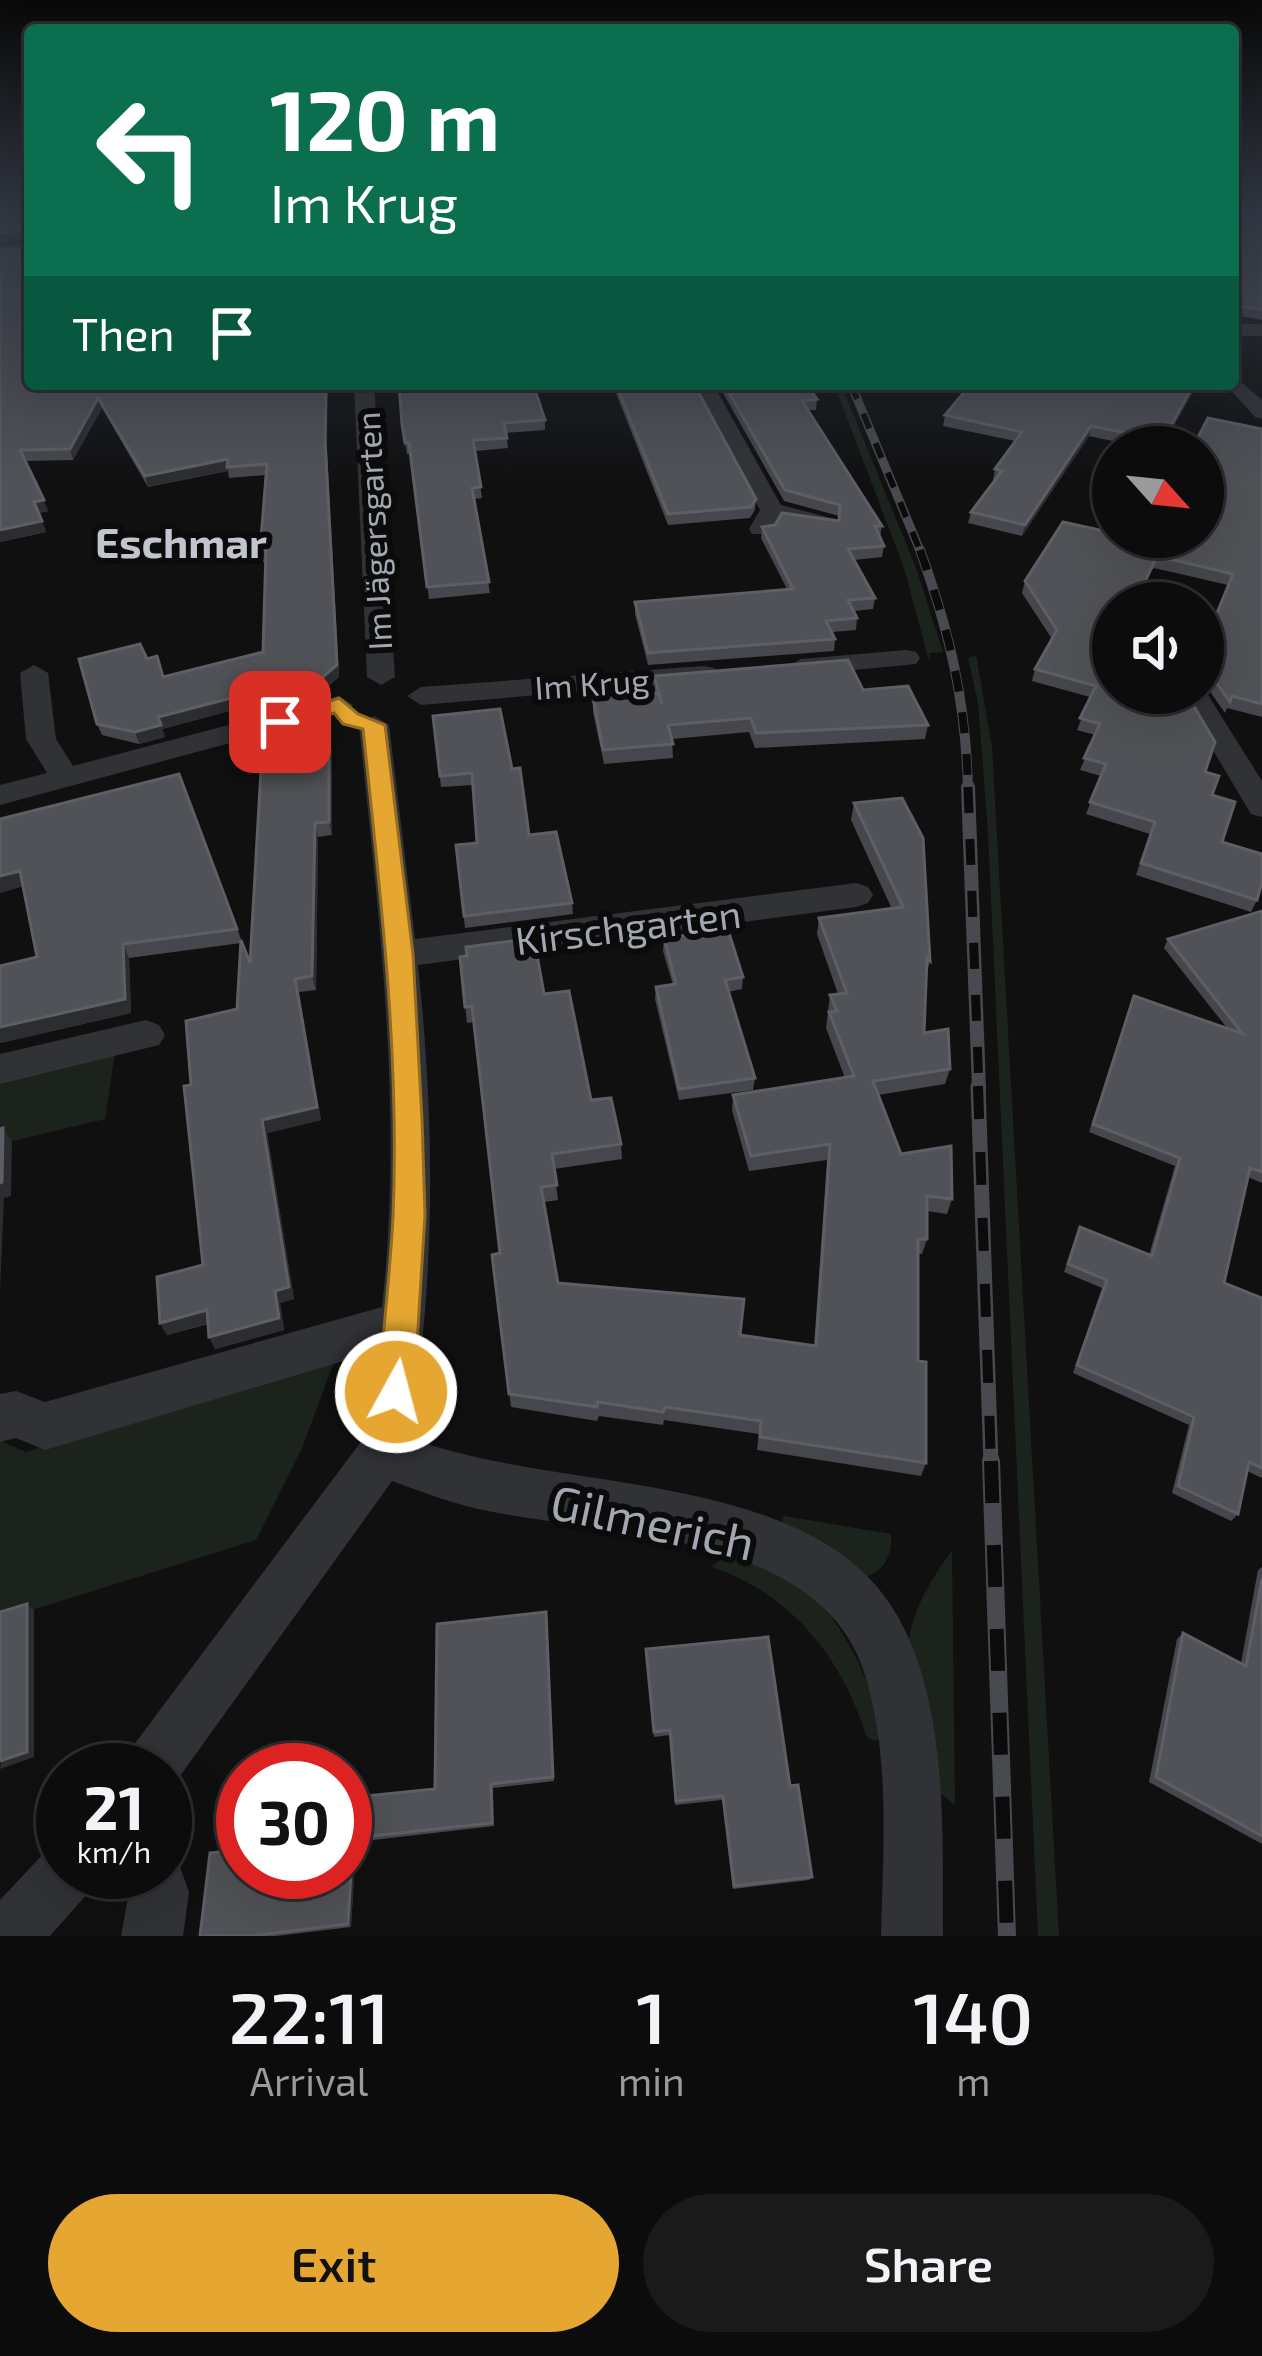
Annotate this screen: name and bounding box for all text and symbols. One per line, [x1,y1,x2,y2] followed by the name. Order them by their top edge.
[270,67,500,168] text: 120 m
[72,72,228,228] icon: left
[270,169,458,234] text: Im Krug
[199,300,265,366] icon: arrive
[72,306,175,360] text: Then
[347,411,399,651] street label: Im Jägersgarten
[1092,426,1224,558] north arrow
[1092,426,1224,714] map controls
[95,516,267,566] district label: Eschmar
[1092,582,1224,714] button: sound
[533,659,651,707] street label: Im Krug
[229,671,331,773] pin
[247,689,313,755] icon: arrive
[512,889,744,963] street label: Kirschgarten
[333,1329,459,1455] position arrow
[546,1471,760,1571] street label: Gilmerich
[216,1743,372,1899] speed limit sign: 30
[84,1770,144,1842] text: 21
[77,1833,151,1869] text: km/h
[229,1972,389,2058] text: 22:11
[636,1972,666,2058] text: 1
[913,1972,1033,2058] text: 140
[250,2057,368,2104] text: Arrival
[618,2057,685,2104] text: min
[956,2057,990,2104] text: m
[48,2194,619,2332] button: Exit
[643,2194,1214,2332] button: Share

